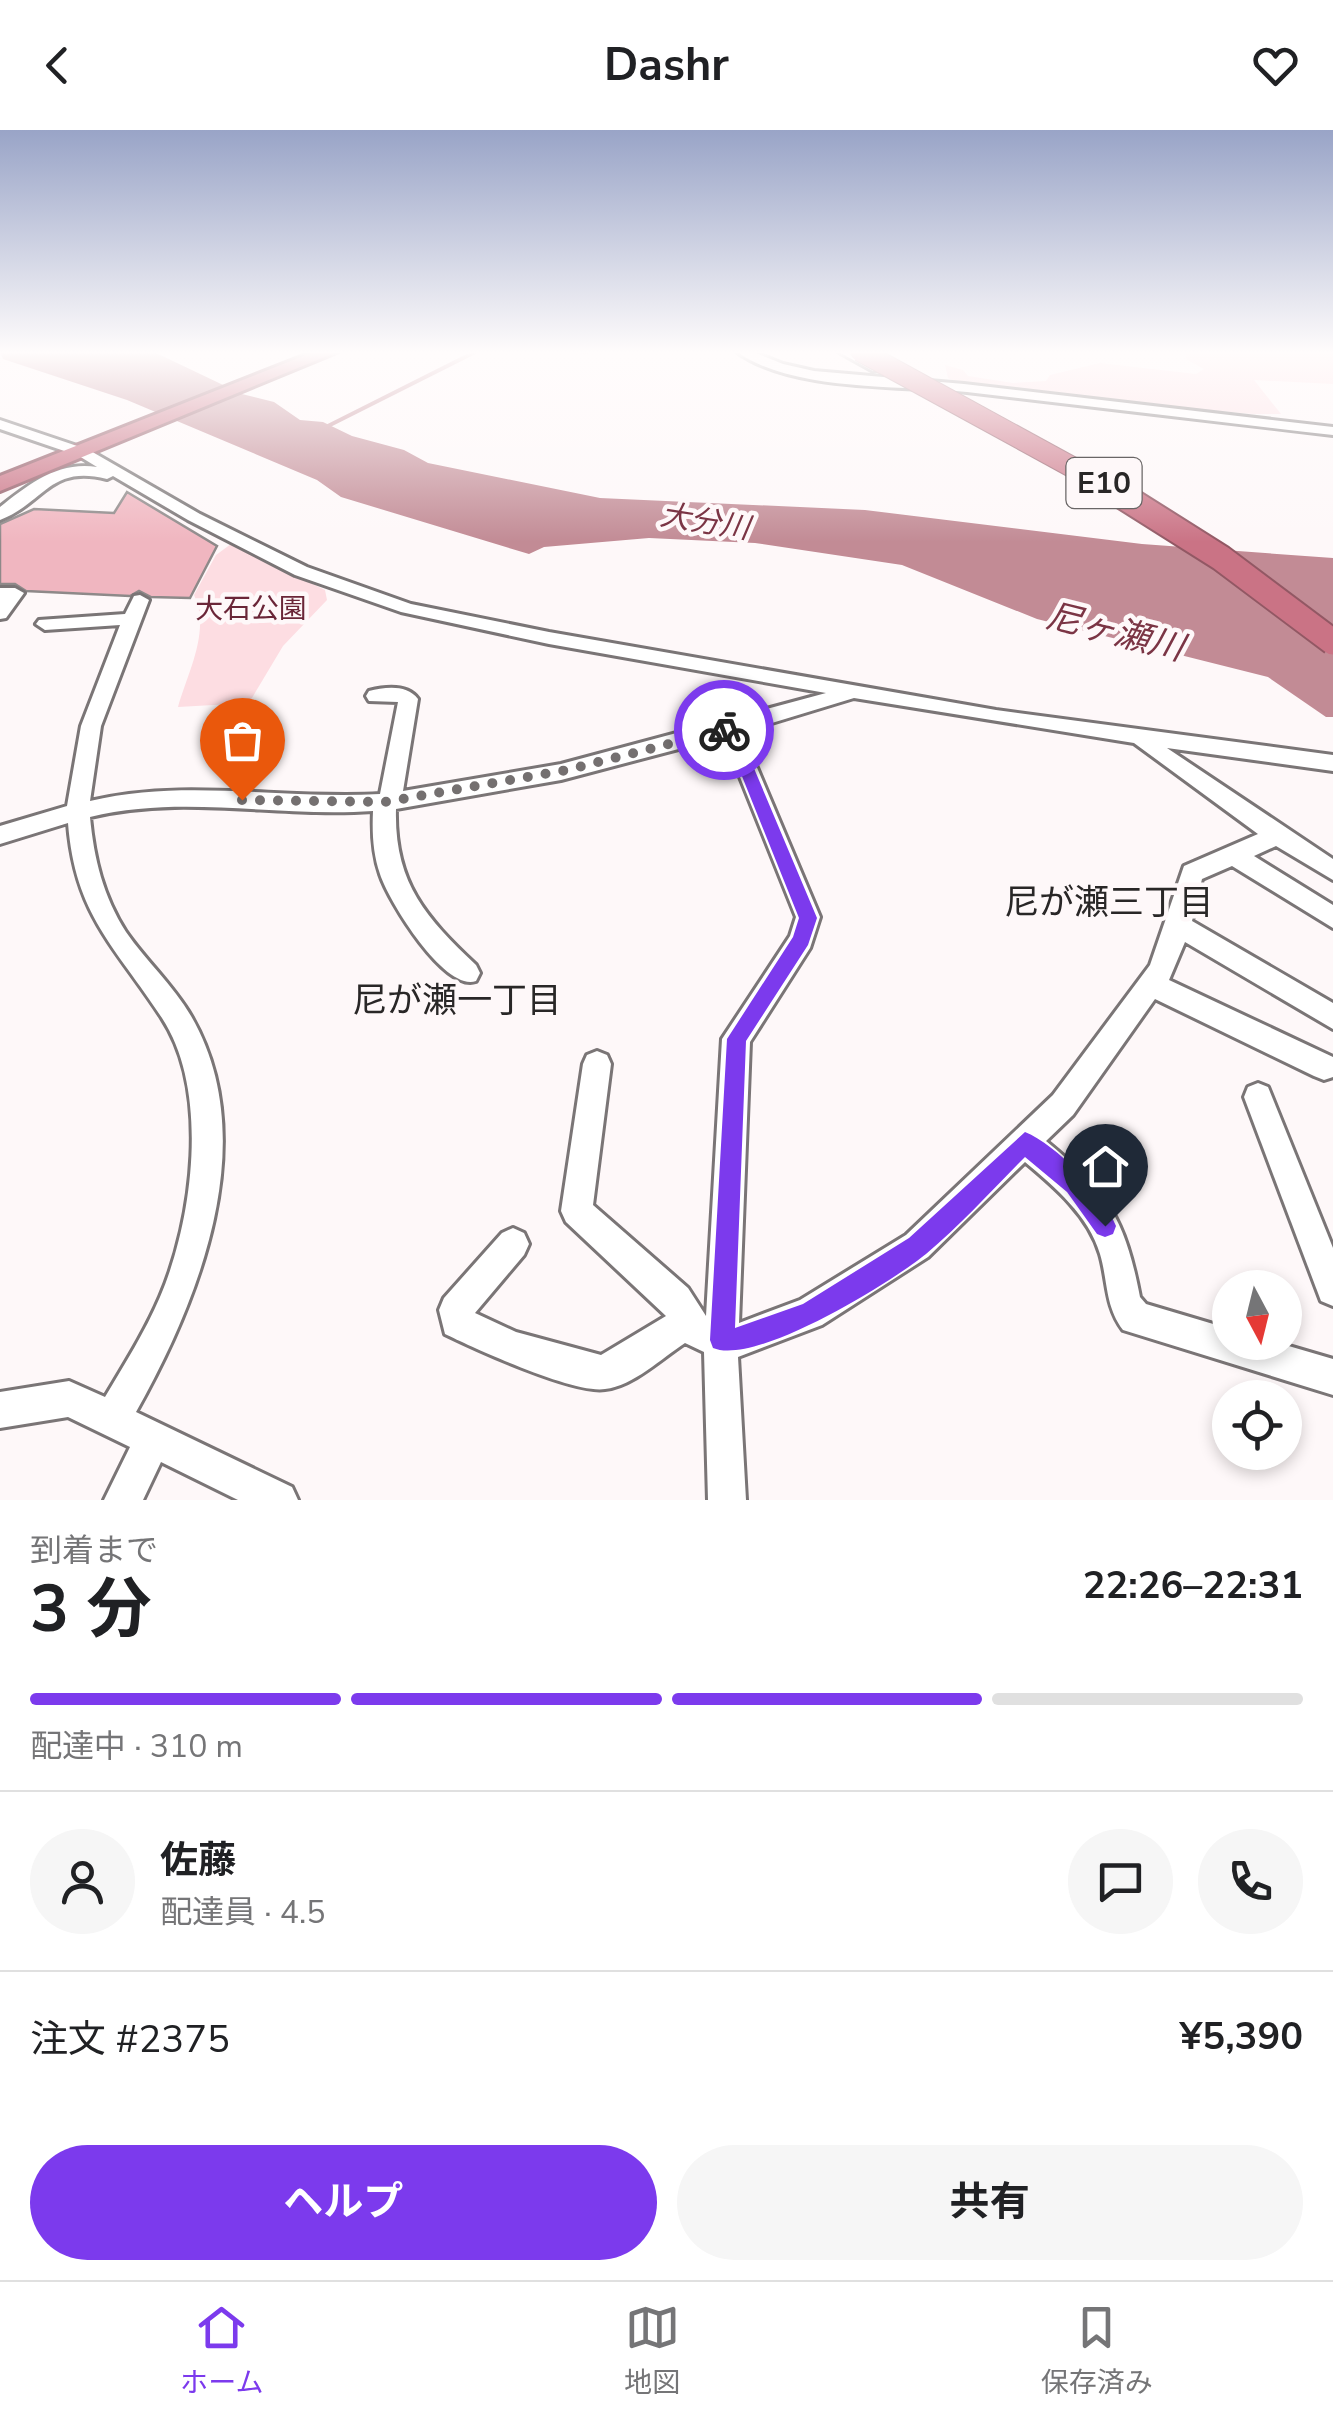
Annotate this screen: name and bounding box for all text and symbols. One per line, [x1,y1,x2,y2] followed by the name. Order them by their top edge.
[604,35,729,96] text: Dashr
[30,38,85,93] icon: back
[1248,38,1303,93] icon: heart
[1066,458,1142,508] road number: E10
[657,495,756,550] water label: 大分川
[195,590,307,628] park label: 大石公園
[1041,592,1192,673] water label: 尼ヶ瀬川
[674,680,774,780] courier
[200,698,285,801] pin
[697,703,752,758] icon: bike
[215,713,270,768] icon: bag
[1004,879,1214,926] district label: 尼が瀬三丁目
[352,977,562,1024] district label: 尼が瀬一丁目
[1063,1124,1148,1227] pin
[1078,1139,1133,1194] icon: home
[1212,1270,1302,1360] north arrow
[1212,1270,1302,1470] map controls
[1212,1380,1302,1470] button: locate
[30,1529,158,1572] text: 到着まで
[1083,1560,1303,1611] text: 22:26–22:31
[30,1565,152,1654] text: 3 分
[30,1725,243,1768] text: 配達中 · 310 m
[30,1829,135,1934] button: person
[1068,1829,1173,1934] button: chat
[1198,1829,1303,1934] button: phone
[160,1835,236,1886] text: 佐藤
[160,1891,325,1934] text: 配達員 · 4.5
[1180,2011,1303,2062] text: ¥5,390
[30,2014,230,2065] text: 注文 #2375
[30,2145,657,2260] button: ヘルプ
[677,2145,1303,2260] button: 共有
[180,2300,263,2402] tab: ホーム
[624,2300,680,2402] tab: 地図
[1041,2300,1153,2402] tab: 保存済み

